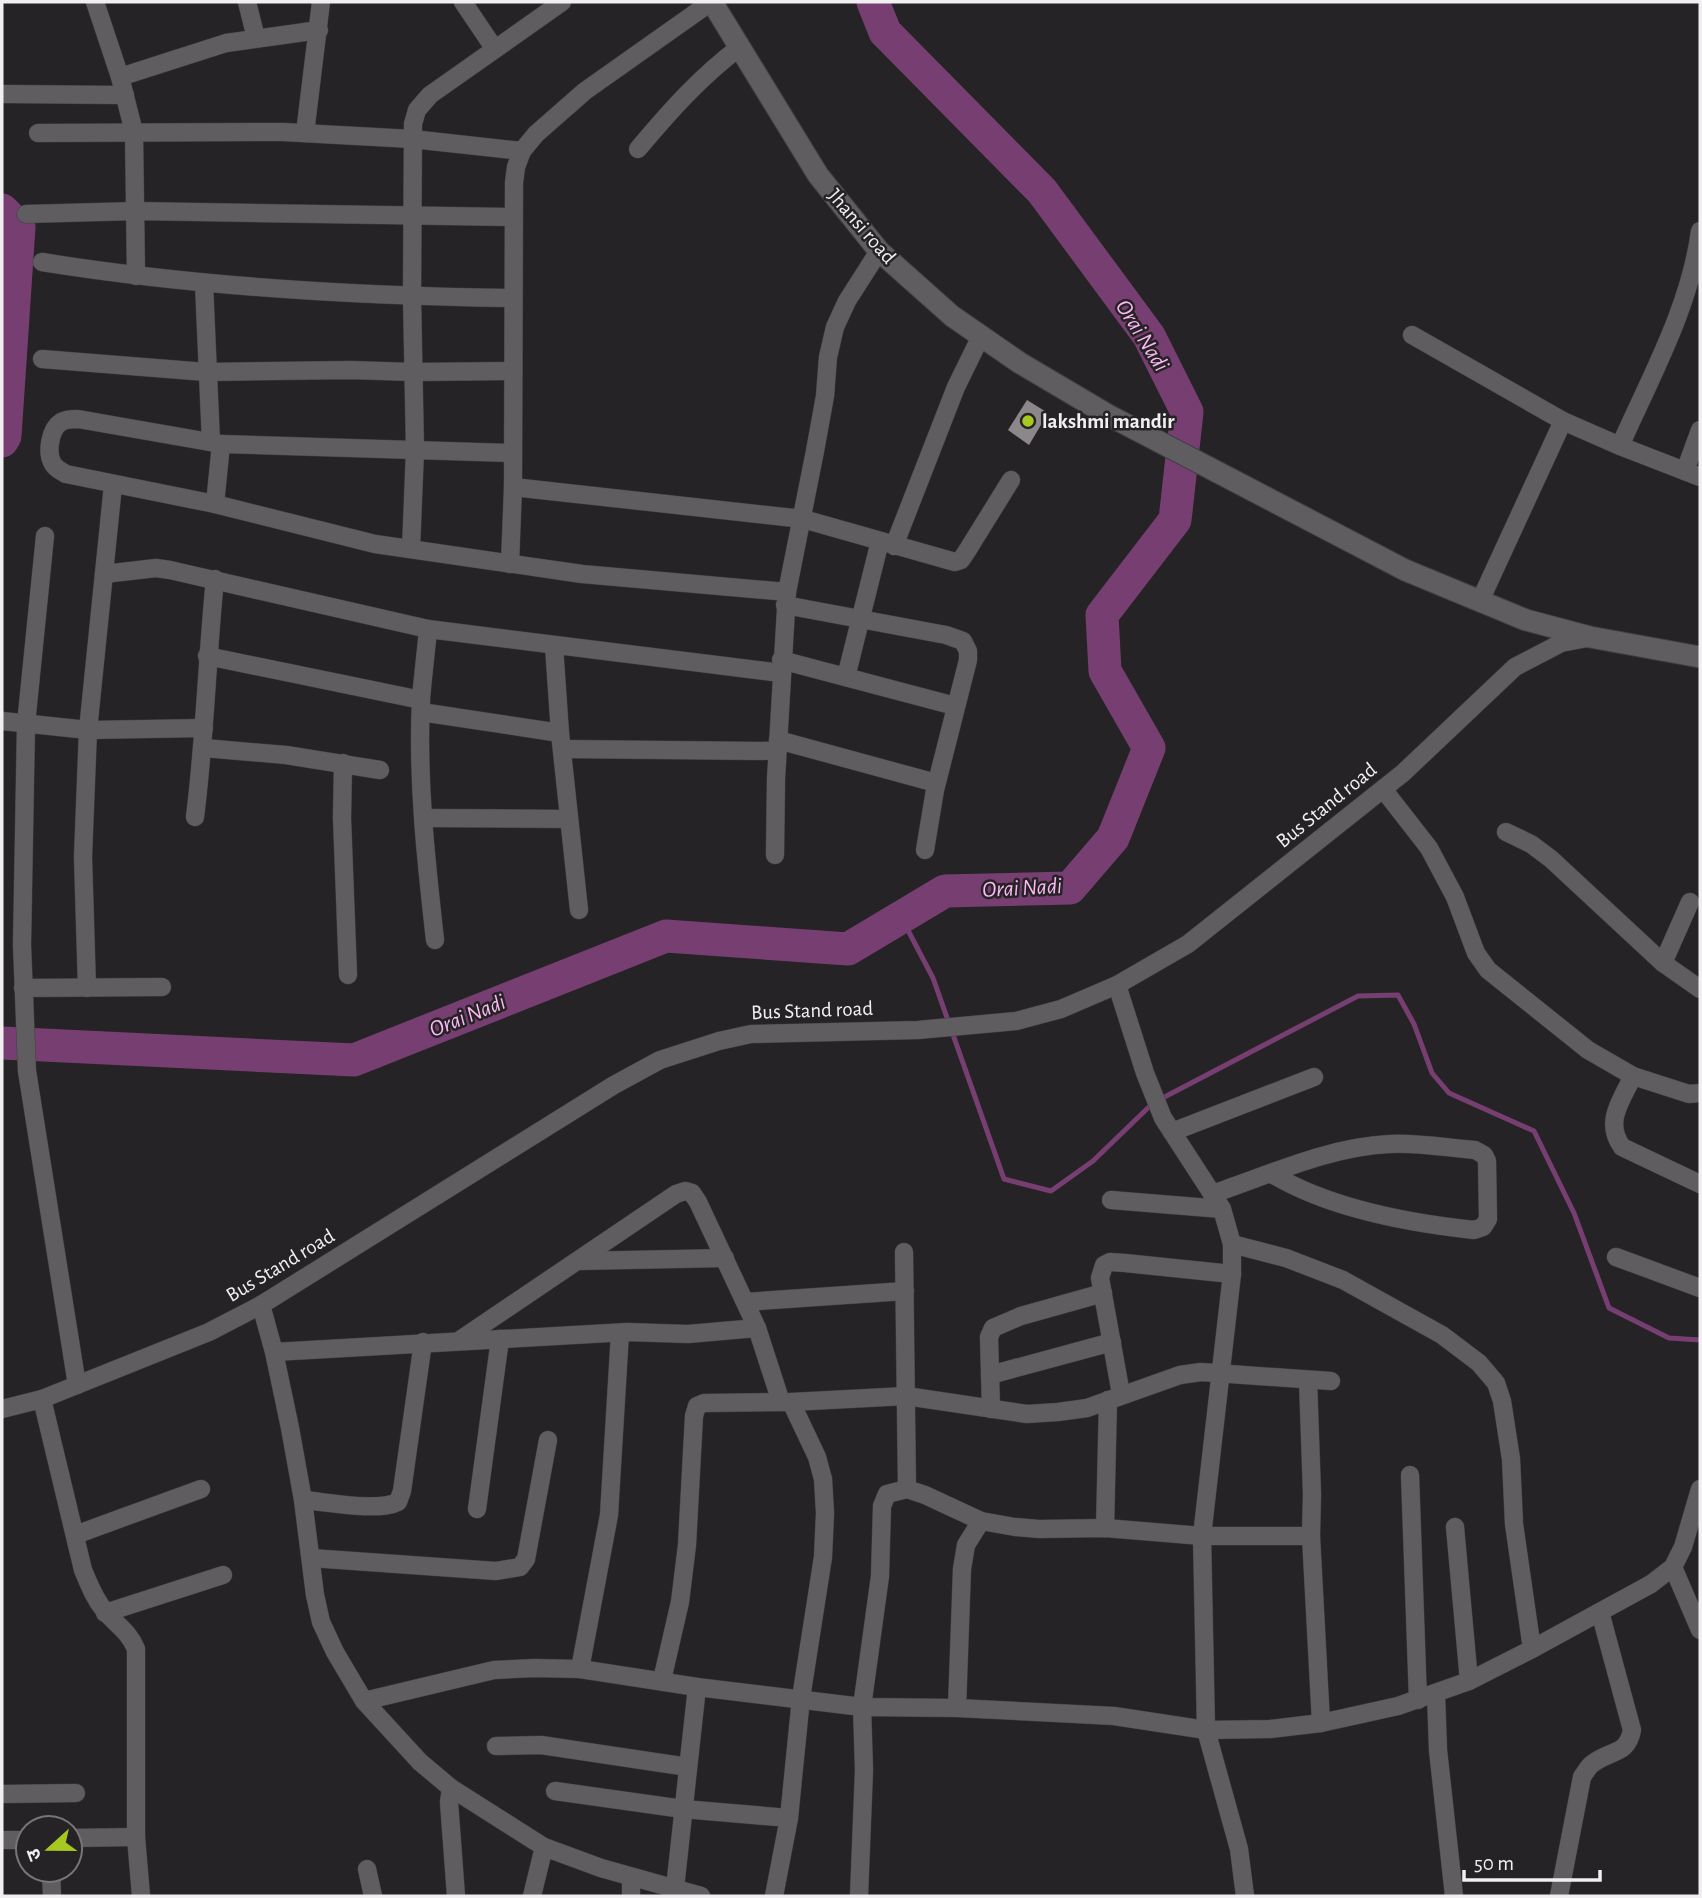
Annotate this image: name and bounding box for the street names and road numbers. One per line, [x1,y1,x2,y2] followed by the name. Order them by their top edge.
[824,185,900,268] street label: Jhansi road
[1272,759,1380,852] street label: Bus Stand road
[751,998,874,1023] street label: Bus Stand road
[223,1225,338,1306] street label: Bus Stand road

